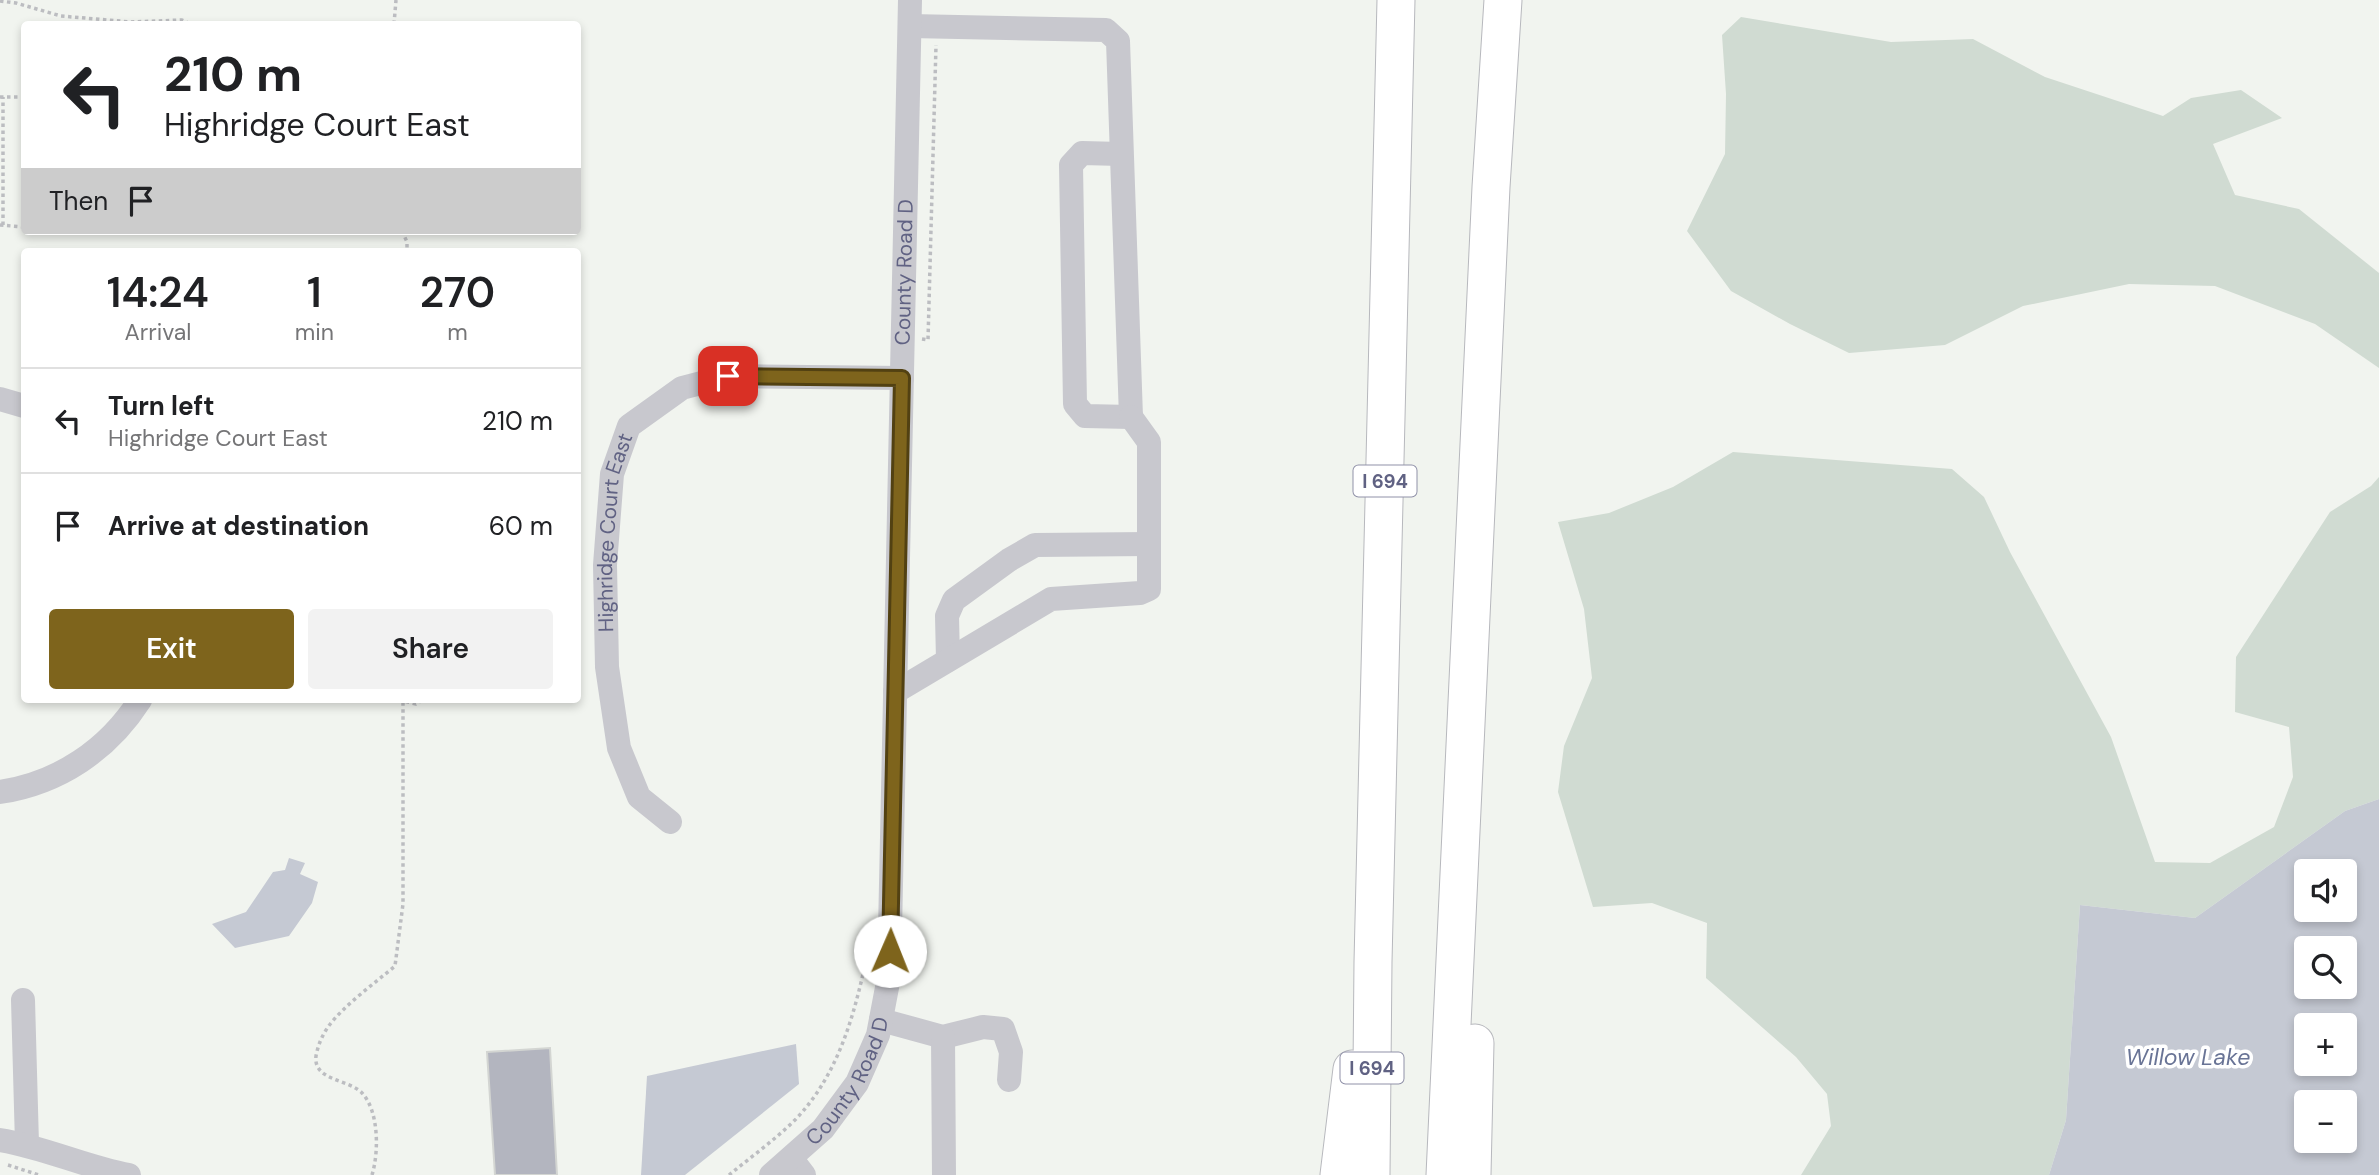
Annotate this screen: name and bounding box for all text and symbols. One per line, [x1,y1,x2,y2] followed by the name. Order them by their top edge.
[164,42,302,106] text: 210 m
[49,49,140,140] icon: left
[164,104,470,146] text: Highridge Court East
[122,182,160,220] icon: arrive
[49,184,108,218] text: Then
[889,199,920,346] street label: County Road D
[107,265,209,320] text: 14:24
[307,265,322,320] text: 1
[420,265,495,320] text: 270
[124,317,191,347] text: Arrival
[295,317,334,347] text: min
[447,317,468,347] text: m
[698,346,758,406] pin
[709,357,747,395] icon: arrive
[108,389,215,423] text: Turn left
[49,402,87,440] icon: left
[482,404,553,438] text: 210 m
[108,423,328,453] text: Highridge Court East
[591,429,639,632] street label: Highridge Court East
[1354,466,1416,496] road number: I 694
[49,507,87,545] icon: arrive
[108,509,369,543] text: Arrive at destination
[489,509,553,543] text: 60 m
[49,609,294,689] button: Exit
[308,609,553,689] button: Share
[2294,859,2357,1153] map controls
[2294,859,2357,922] button: sound
[853,914,927,988] position arrow
[2294,936,2357,999] button: search
[2294,1013,2357,1076] button: +
[800,1015,895,1152] street label: County Road D
[2126,1042,2250,1072] water label: Willow Lake
[1340,1052,1404,1084] road number: I 694
[2294,1090,2357,1153] button: −

